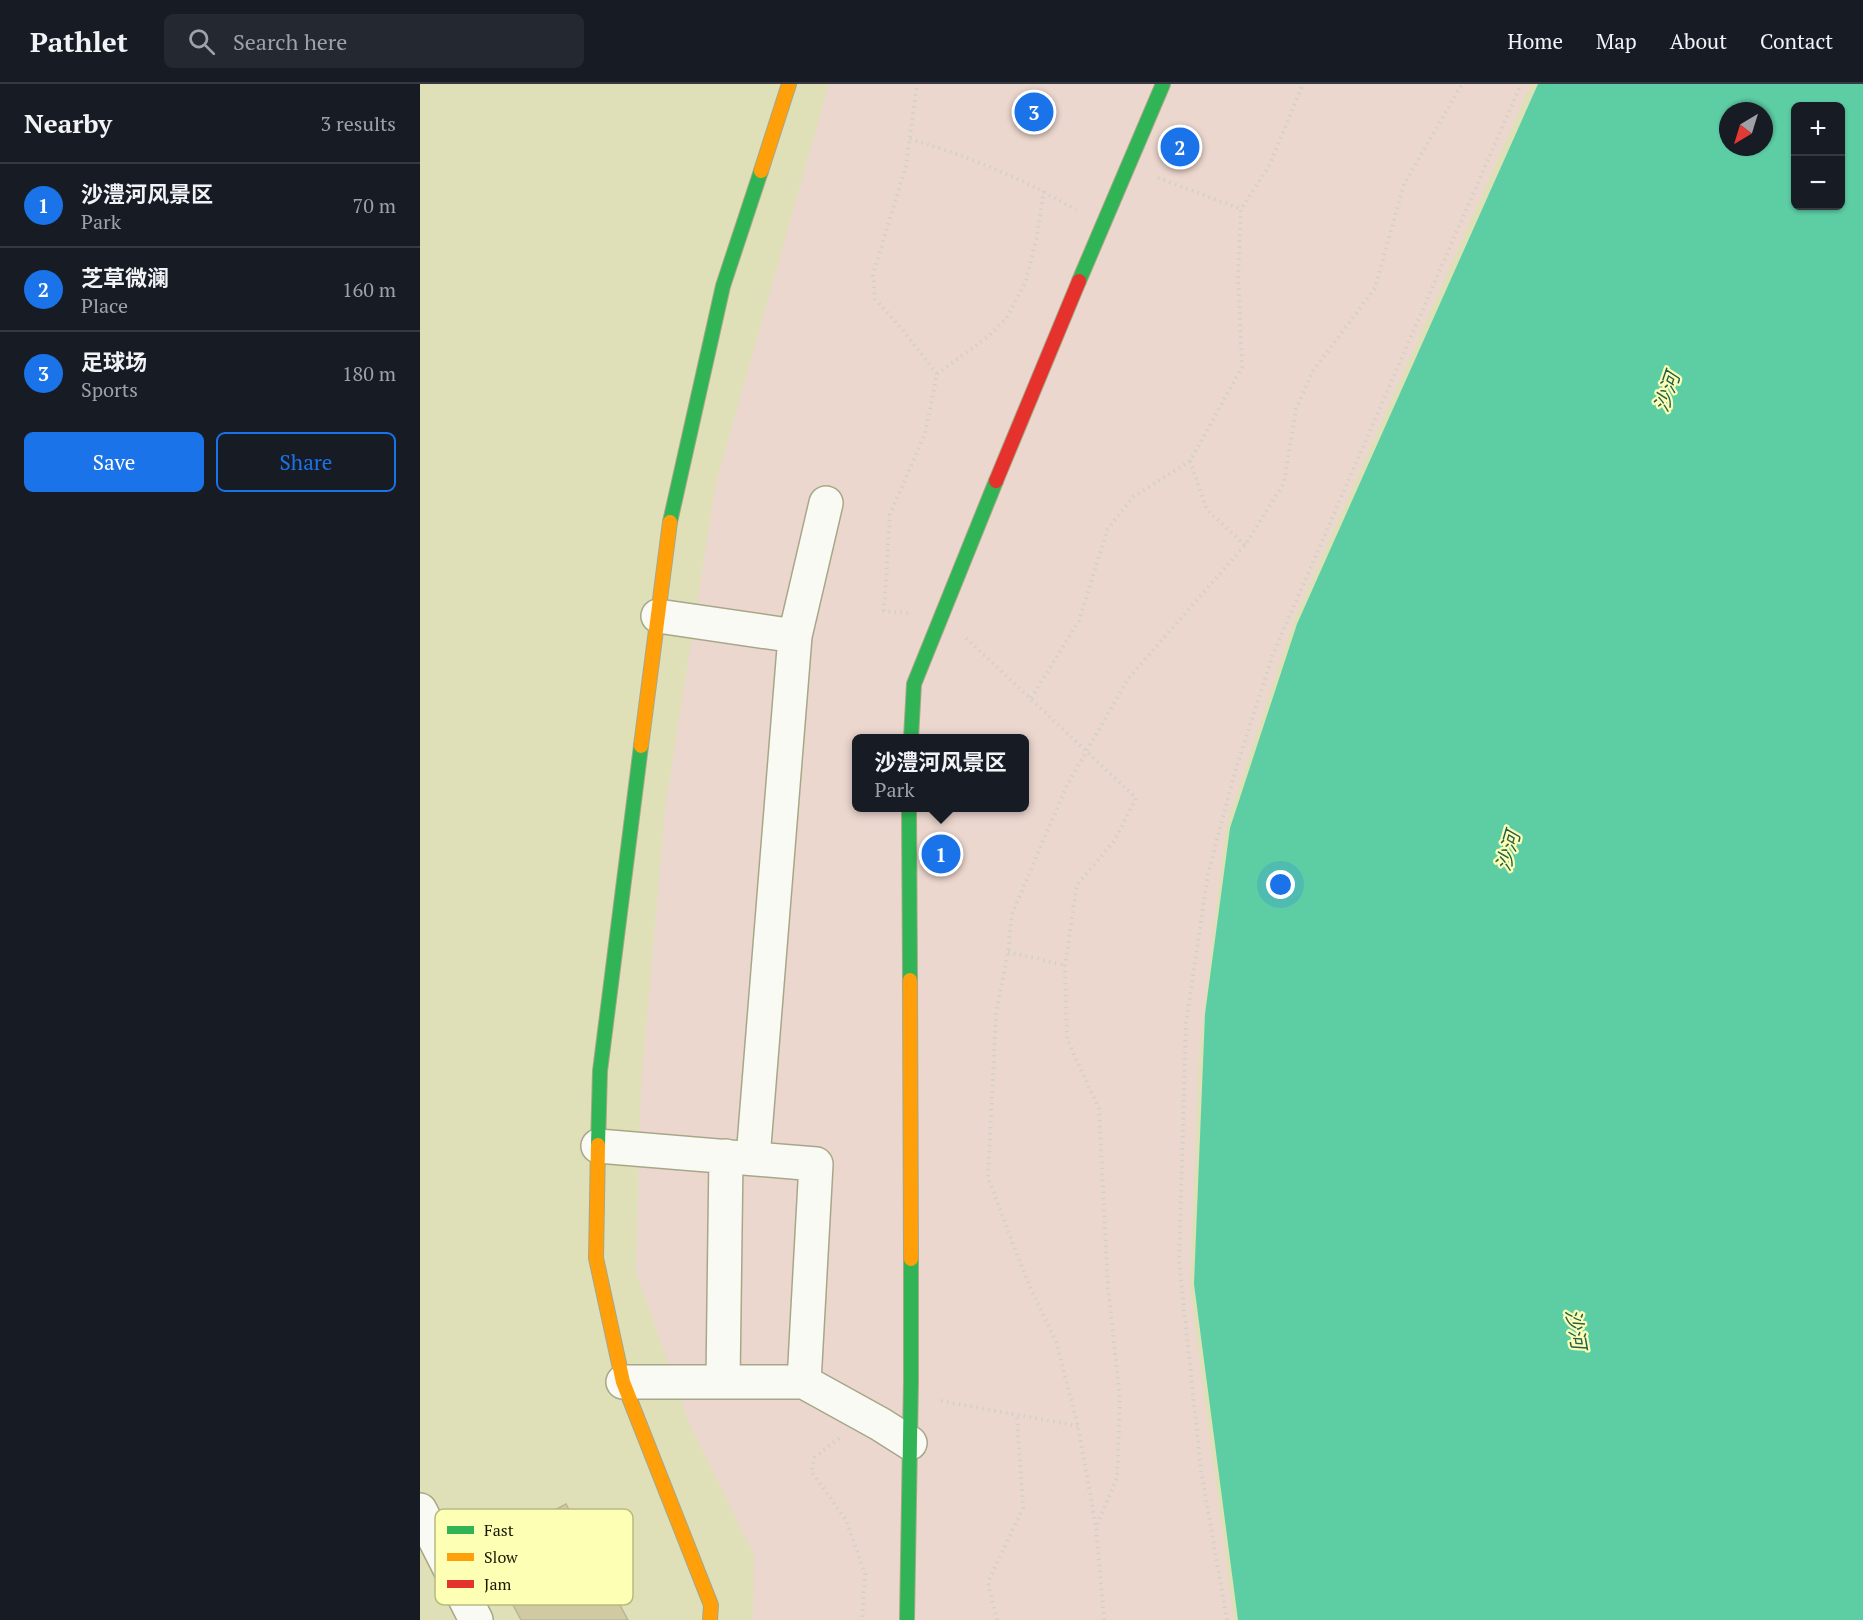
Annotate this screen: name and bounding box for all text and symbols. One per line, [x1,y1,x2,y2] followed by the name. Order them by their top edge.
[164,14,584,68] search box
[30,23,128,60] text: Pathlet
[185,25,218,58] icon: search
[233,27,347,56] text: Search here
[1507,27,1563,55] text: Home
[1596,27,1637,55] text: Map
[1670,27,1727,55] text: About
[1760,27,1833,55] text: Contact
[1014,90,1054,135] pin: 3
[1719,102,1773,156] north arrow
[1791,102,1845,210] map controls
[1791,102,1845,156] button: +
[24,106,112,140] text: Nearby
[321,110,396,137] text: 3 results
[1160,124,1200,170] pin: 2
[1791,156,1845,210] button: −
[81,179,213,208] text: 沙澧河风景区
[38,192,49,219] text: 1
[353,192,396,219] text: 70 m
[81,208,121,235] text: Park
[81,263,169,292] text: 芝草微澜
[38,276,49,303] text: 2
[342,276,396,303] text: 160 m
[81,292,128,319] text: Place
[81,347,147,376] text: 足球场
[38,360,49,387] text: 3
[342,360,396,387] text: 180 m
[1647,365,1687,415] water label: 沙河
[81,376,138,403] text: Sports
[24,432,204,492] button: Save
[216,432,396,492] button: Share
[852,734,1029,812] popup
[874,747,1007,776] text: 沙澧河风景区
[874,776,914,803] text: Park
[1489,824,1527,874] water label: 沙河
[922,832,960,876] pin: 1
[1266,870,1295,899] your location
[1560,1307,1594,1355] water label: 沙河
[435,1509,633,1605] legend
[484,1519,514,1541] text: Fast
[484,1546,518,1568] text: Slow
[484,1573,512,1595] text: Jam

